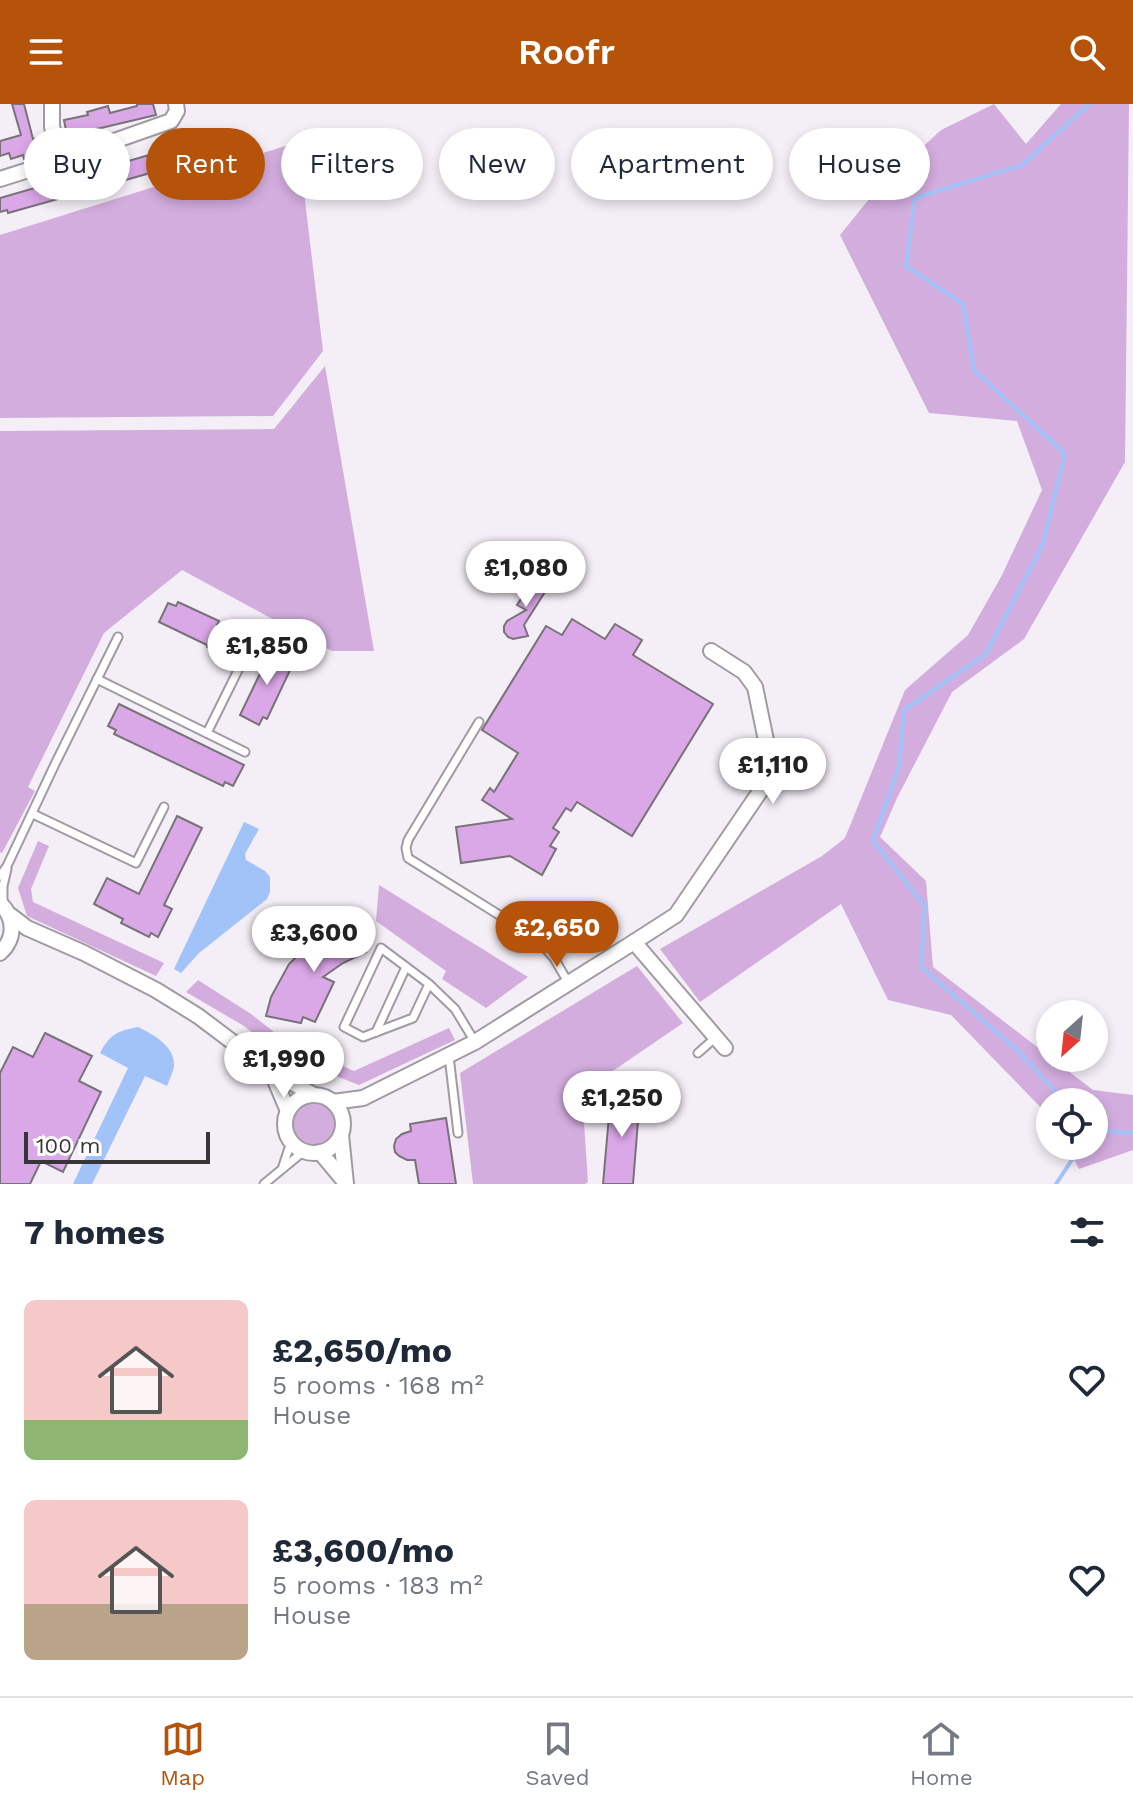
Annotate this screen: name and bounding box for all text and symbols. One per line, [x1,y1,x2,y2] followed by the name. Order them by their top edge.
[24,30,68,74] icon: menu
[1065,30,1109,74] icon: search
[518,31,615,73] text: Roofr
[24,128,130,200] chip: Buy
[146,128,265,200] chip: Rent
[281,128,423,200] chip: Filters
[439,128,555,200] chip: New
[571,128,773,200] chip: Apartment
[789,128,930,200] chip: House
[461,541,591,609] pin: £1,080
[484,552,568,582] text: £1,080
[202,619,332,687] pin: £1,850
[225,630,309,660] text: £1,850
[708,738,838,806] pin: £1,110
[737,749,809,779] text: £1,110
[492,901,622,969] pin: £2,650
[249,906,379,974] pin: £3,600
[514,912,600,942] text: £2,650
[270,917,358,947] text: £3,600
[1036,1000,1108,1072] north arrow
[1036,1000,1108,1160] map controls
[219,1032,349,1100] pin: £1,990
[242,1043,326,1073] text: £1,990
[557,1071,687,1139] pin: £1,250
[581,1082,663,1112] text: £1,250
[1036,1088,1108,1160] button: locate
[24,1128,210,1164] scale bar
[36,1133,100,1158] text: 100 m
[1065,1210,1109,1254] icon: filters
[24,1212,165,1252] text: 7 homes
[272,1330,452,1370] text: £2,650/mo
[88,1332,184,1428] icon: home
[1065,1358,1109,1402] icon: heart
[272,1370,484,1400] text: 5 rooms · 168 m²
[272,1400,351,1430] text: House
[272,1530,454,1570] text: £3,600/mo
[88,1532,184,1628] icon: home
[1065,1558,1109,1602] icon: heart
[272,1570,483,1600] text: 5 rooms · 183 m²
[272,1600,351,1630] text: House
[160,1717,205,1790] tab: Map
[526,1717,589,1790] tab: Saved
[910,1717,973,1790] tab: Home

